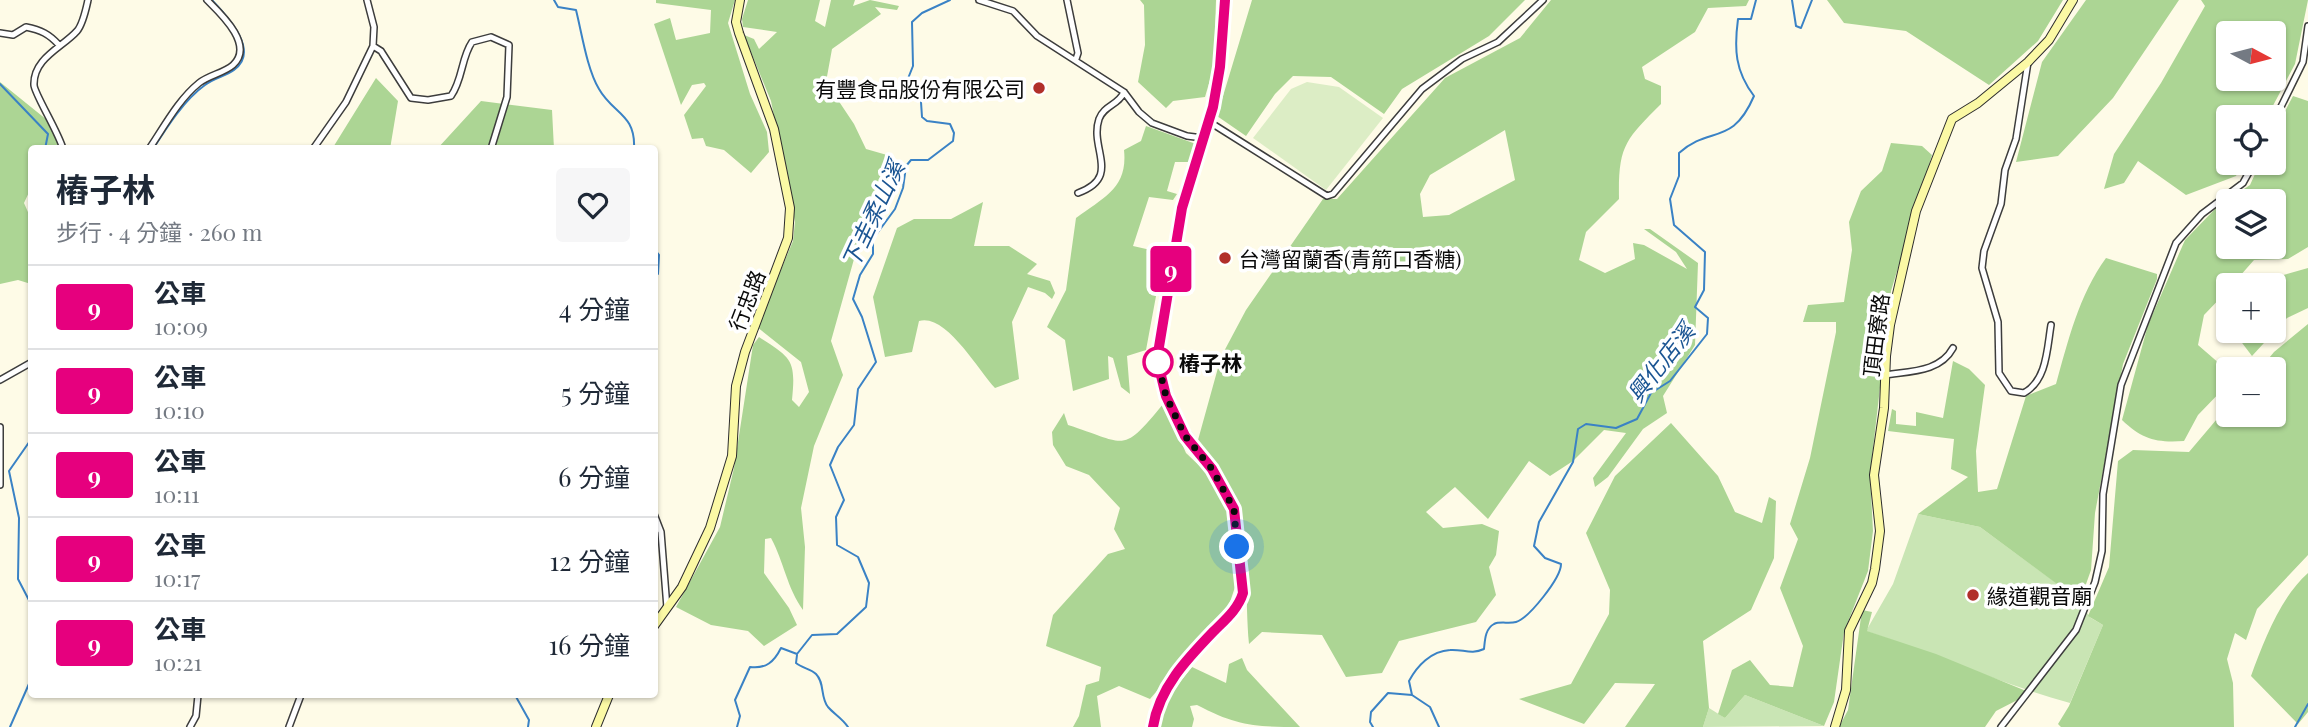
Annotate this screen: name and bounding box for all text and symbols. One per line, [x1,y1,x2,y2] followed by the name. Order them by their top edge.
[2216,21,2286,91] north arrow
[2216,21,2286,427] map controls
[815,74,1025,102] place label: 有豐食品股份有限公司
[1031,80,1047,96] marker: 有豐食品股份有限公司
[2216,105,2286,175] button: locate
[834,153,912,273] water label: 下圭柔山溪
[56,166,155,210] text: 樁子林
[556,168,630,242] button: heart
[2216,189,2286,259] button: layers
[56,216,263,247] text: 步行 · 4 分鐘 · 260 m
[1239,244,1461,272] place label: 台灣留蘭香(青箭口香糖)
[1148,246,1194,292] line badge: 9
[1217,250,1233,266] marker: 台灣留蘭香(青箭口香糖)
[1164,253,1178,285] text: 9
[722,266,770,334] street label: 行忠路
[2216,273,2286,343] button: +
[154,275,206,310] text: 公車
[88,291,101,323] text: 9
[559,291,630,326] text: 4 分鐘
[1856,292,1894,378] street label: 頂田寮路
[154,310,208,341] text: 10:09
[1619,314,1702,408] water label: 興化店溪
[1143,347,1173,377] marker: 樁子林
[1179,348,1242,376] place label: 樁子林
[2216,357,2286,427] button: −
[154,359,206,394] text: 公車
[88,375,101,407] text: 9
[561,375,630,410] text: 5 分鐘
[154,394,205,425] text: 10:10
[154,443,206,478] text: 公車
[88,459,101,491] text: 9
[558,459,630,494] text: 6 分鐘
[154,478,199,509] text: 10:11
[154,527,206,562] text: 公車
[1219,529,1254,564] your location
[88,543,101,575] text: 9
[549,543,630,578] text: 12 分鐘
[154,562,200,593] text: 10:17
[1987,581,2092,609] place label: 緣道觀音廟
[1965,587,1981,603] marker: 緣道觀音廟
[154,611,206,646] text: 公車
[88,627,101,659] text: 9
[548,627,630,662] text: 16 分鐘
[154,646,202,677] text: 10:21

